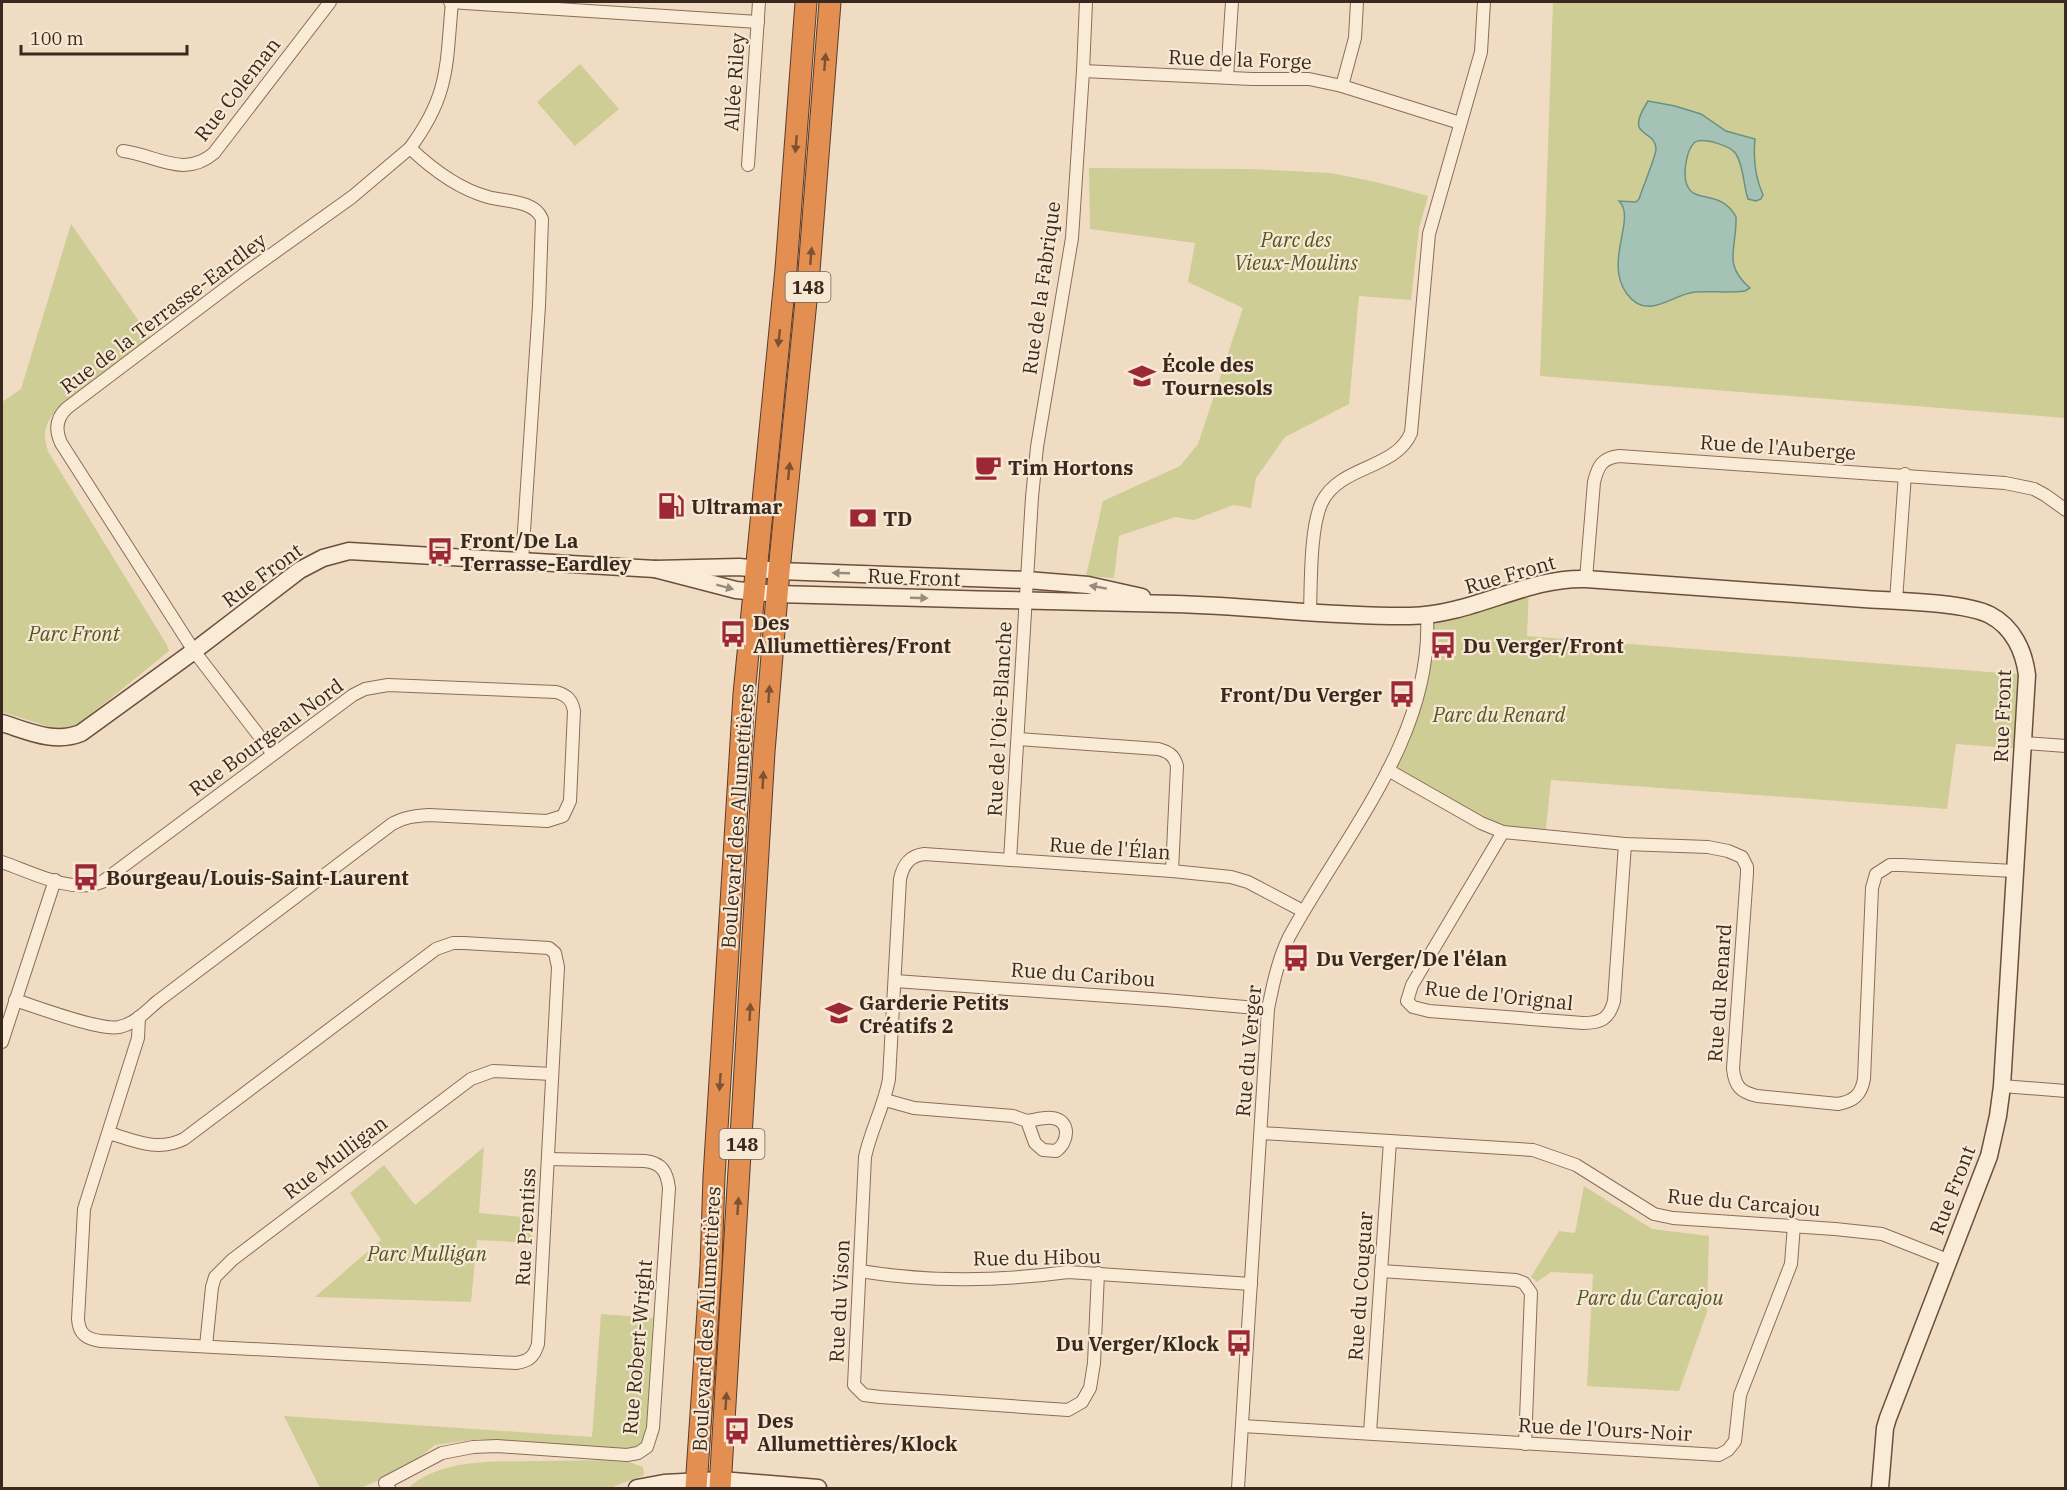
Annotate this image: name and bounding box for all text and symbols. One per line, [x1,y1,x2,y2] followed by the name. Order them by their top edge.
[21,18,188,56] scale bar
[30,27,84,50] text: 100 m
[188,31,286,146] street label: Rue Coleman
[717,32,751,132] street label: Allée Riley
[1168,43,1312,75] street label: Rue de la Forge
[821,52,830,71] one-way arrow
[791,134,801,153] one-way arrow
[1015,200,1067,376] street label: Rue de la Fabrique
[54,226,272,400] street label: Rue de la Terrasse-Eardley
[1234,226,1358,276] park label: Parc des Vieux-Moulins
[806,247,815,266] one-way arrow
[786,272,830,302] road number: 148
[775,328,784,347] one-way arrow
[1162,351,1273,401] place label: École des Tournesols
[1127,361,1157,391] school or university icon: École des Tournesols
[1699,428,1857,466] street label: Rue de l'Auberge
[973,452,1003,482] cafe icon: Tim Hortons
[1008,454,1134,481] place label: Tim Hortons
[784,462,794,481] one-way arrow
[656,491,686,521] fuel station icon: Ultramar
[691,493,782,520] place label: Ultramar
[848,503,878,533] bank icon: TD
[883,505,912,532] place label: TD
[460,527,632,577] place label: Front/De La Terrasse-Eardley
[425,536,455,566] bus stop icon: Front/De La Terrasse-Eardley
[216,537,308,613] street label: Rue Front
[1462,548,1558,600] street label: Rue Front
[867,562,961,592] street label: Rue Front
[831,569,850,578] one-way arrow
[1088,582,1107,591] one-way arrow
[716,583,734,593] one-way arrow
[910,593,929,602] one-way arrow
[753,609,952,659] place label: Des Allumettières/Front
[718,619,748,649] bus stop icon: Des Allumettières/Front
[27,620,121,647] park label: Parc Front
[980,621,1018,817] street label: Rue de l'Oie-Blanche
[1428,630,1458,660] bus stop icon: Du Verger/Front
[1463,632,1624,659] place label: Du Verger/Front
[1987,669,2017,763] street label: Rue Front
[184,672,348,802] street label: Rue Bourgeau Nord
[1387,679,1417,709] bus stop icon: Front/Du Verger
[1220,681,1382,708] place label: Front/Du Verger
[714,682,760,950] street label: Boulevard des Allumettières
[764,684,774,703] one-way arrow
[1432,701,1566,728] park label: Parc du Renard
[759,770,768,789] one-way arrow
[1048,830,1172,866] street label: Rue de l'Élan
[71,862,101,892] bus stop icon: Bourgeau/Louis-Saint-Laurent
[106,864,409,891] place label: Bourgeau/Louis-Saint-Laurent
[1701,923,1737,1063] street label: Rue du Renard
[1281,943,1311,973] bus stop icon: Du Verger/De l'élan
[1316,945,1507,972] place label: Du Verger/De l'élan
[1010,955,1156,993] street label: Rue du Caribou
[1423,974,1575,1016] street label: Rue de l'Orignal
[1229,984,1267,1118] street label: Rue du Verger
[859,989,1009,1039] place label: Garderie Petits Créatifs 2
[824,998,854,1028] school or university icon: Garderie Petits Créatifs 2
[745,1002,754,1021] one-way arrow
[715,1073,725,1092] one-way arrow
[277,1109,393,1205] street label: Rue Mulligan
[720,1129,764,1159] road number: 148
[1923,1142,1981,1238] street label: Rue Front
[508,1167,542,1287] street label: Rue Prentiss
[1666,1182,1822,1222] street label: Rue du Carcajou
[686,1185,726,1453] street label: Boulevard des Allumettières
[733,1197,742,1216] one-way arrow
[1341,1210,1379,1362] street label: Rue du Couguar
[822,1239,856,1363] street label: Rue du Vison
[366,1240,488,1267] park label: Parc Mulligan
[973,1242,1101,1272] street label: Rue du Hibou
[616,1258,658,1436] street label: Rue Robert-Wright
[1575,1284,1724,1311] park label: Parc du Carcajou
[1224,1328,1254,1358] bus stop icon: Du Verger/Klock
[1056,1330,1220,1357] place label: Du Verger/Klock
[721,1391,730,1410] one-way arrow
[757,1407,958,1457] place label: Des Allumettières/Klock
[1517,1411,1693,1447] street label: Rue de l'Ours-Noir
[722,1416,752,1446] bus stop icon: Des Allumettières/Klock

